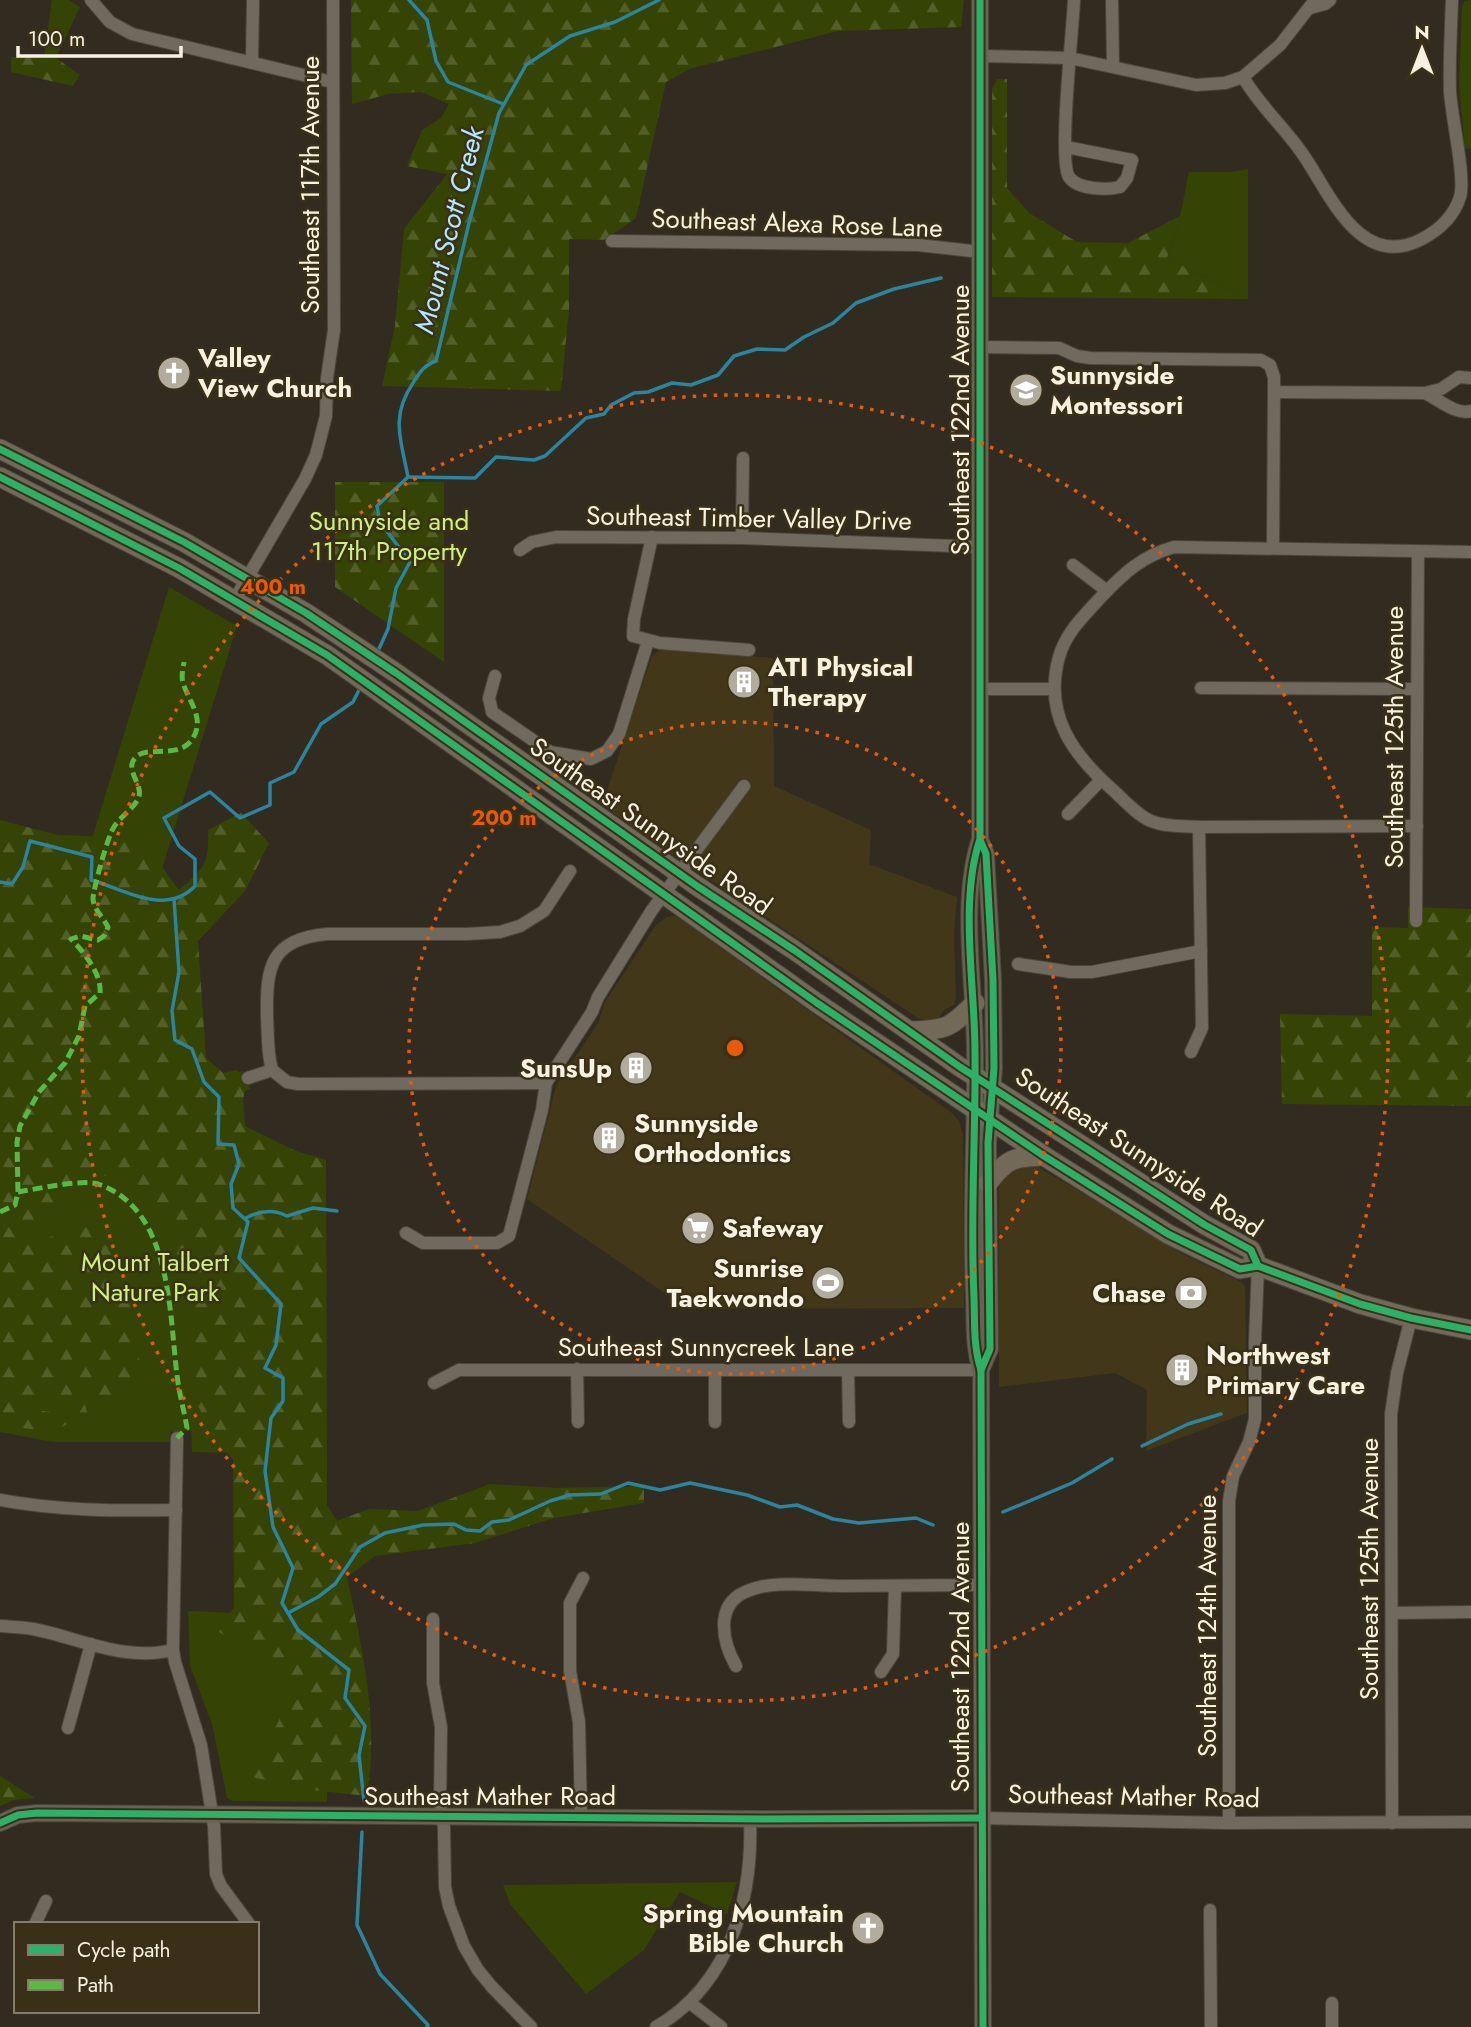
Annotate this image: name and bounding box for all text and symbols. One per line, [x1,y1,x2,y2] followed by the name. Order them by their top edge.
[18,14,180,58] scale bar
[1387,14,1457,84] north arrow
[1414,19,1430,46] text: N
[28,24,85,54] text: 100 m
[291,56,329,314] street label: Southeast 117th Avenue
[403,121,495,338] water label: Mount Scott Creek
[651,199,943,247] street label: Southeast Alexa Rose Lane
[941,285,979,555] street label: Southeast 122nd Avenue
[197,339,352,407] place label: Valley View Church
[155,354,193,392] church icon: Valley View Church
[1050,356,1184,424] place label: Sunnyside Montessori
[1007,371,1045,409] school or university icon: Sunnyside Montessori
[586,496,912,540] street label: Southeast Timber Valley Drive
[309,502,469,570] park label: Sunnyside and 117th Property
[240,572,306,602] text: 400 m
[1375,606,1413,868] street label: Southeast 125th Avenue
[767,648,913,716] place label: ATI Physical Therapy
[725,663,763,701] building icon: ATI Physical Therapy
[522,728,780,924] street label: Southeast Sunnyside Road
[471,803,537,833] text: 200 m
[723,1036,747,1060] centre of rings
[520,1049,612,1087] place label: SunsUp
[617,1049,655,1087] building icon: SunsUp
[1008,1058,1270,1246] street label: Southeast Sunnyside Road
[634,1104,791,1172] place label: Sunnyside Orthodontics
[590,1119,628,1157] building icon: Sunnyside Orthodontics
[679,1209,717,1247] supermarket icon: Safeway
[722,1209,823,1247] place label: Safeway
[81,1243,230,1311] park label: Mount Talbert Nature Park
[667,1249,804,1317] place label: Sunrise Taekwondo
[809,1264,847,1302] sports icon: Sunrise Taekwondo
[1092,1274,1166,1312] place label: Chase
[1172,1274,1210,1312] bank icon: Chase
[558,1328,854,1366] street label: Southeast Sunnycreek Lane
[1206,1336,1365,1404] place label: Northwest Primary Care
[1163,1351,1201,1389] building icon: Northwest Primary Care
[1350,1438,1388,1700] street label: Southeast 125th Avenue
[1188,1495,1226,1757] street label: Southeast 124th Avenue
[941,1522,979,1792] street label: Southeast 122nd Avenue
[1008,1775,1260,1817] street label: Southeast Mather Road
[364,1777,616,1815] street label: Southeast Mather Road
[642,1894,844,1962] place label: Spring Mountain Bible Church
[849,1909,887,1947] church icon: Spring Mountain Bible Church
[14,1922,259,2013] legend
[77,1935,170,1965] text: Cycle path
[77,1970,114,2000] text: Path

